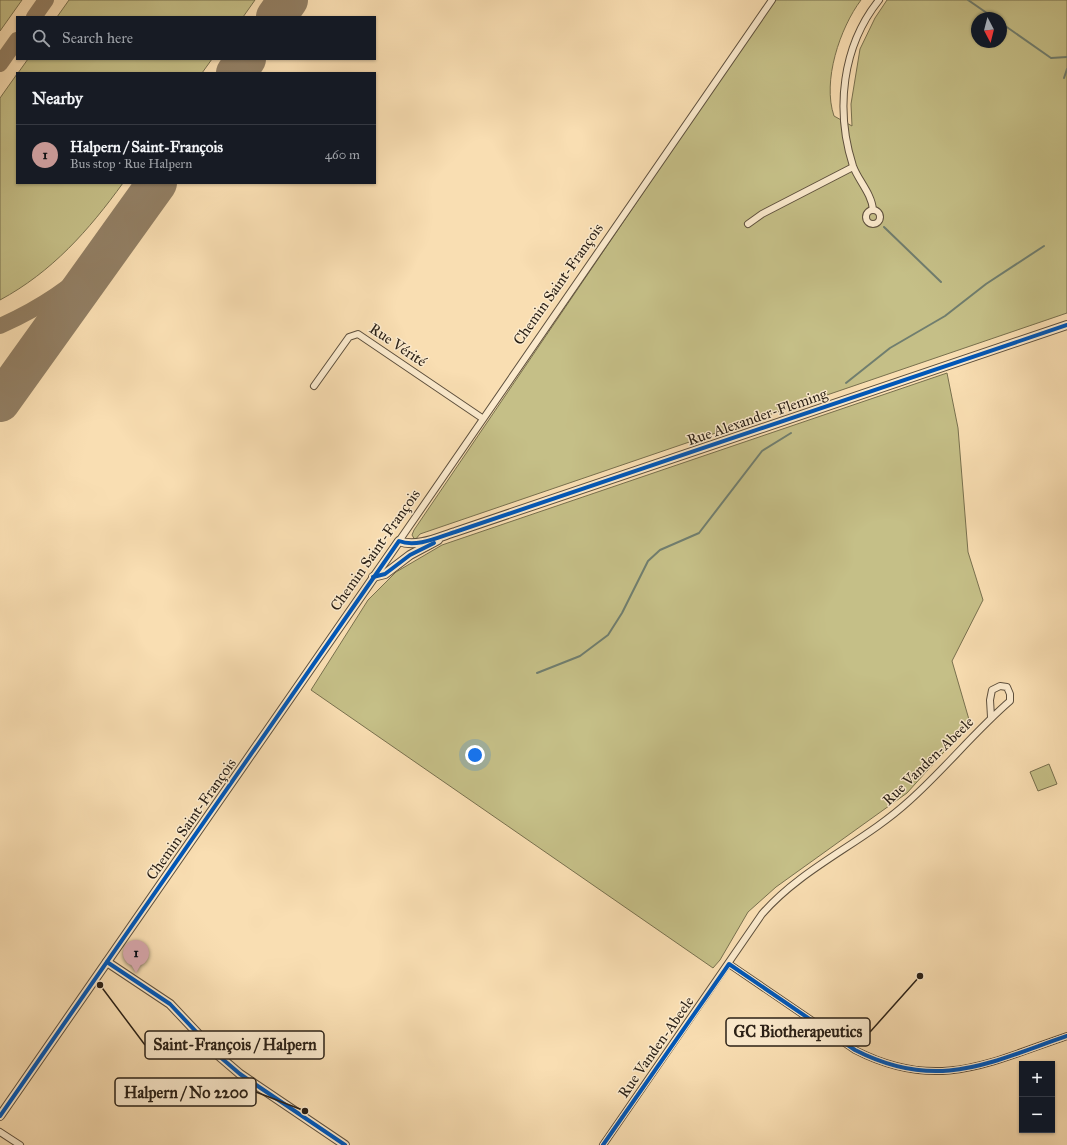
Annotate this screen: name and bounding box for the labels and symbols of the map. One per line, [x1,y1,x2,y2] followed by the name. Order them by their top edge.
[971,12,1007,48] north arrow
[509,220,607,348] street label: Chemin Saint-François
[366,319,431,371] street label: Rue Vérité
[685,384,830,449] street label: Rue Alexander-Fleming
[326,486,424,614] street label: Chemin Saint-François
[879,713,977,809] street label: Rue Vanden-Abeele
[465,745,485,765] your location
[142,755,240,883] street label: Chemin Saint-François
[123,940,149,973] pin: 1
[614,993,698,1101] street label: Rue Vanden-Abeele
[726,1018,870,1046] callout: GC Biotherapeutics
[734,1022,863,1042] text: GC Biotherapeutics
[145,1031,324,1059] callout: Saint-François / Halpern
[153,1035,317,1055] text: Saint-François / Halpern
[115,1078,256,1106] callout: Halpern / No 2200
[124,1083,248,1103] text: Halpern / No 2200

